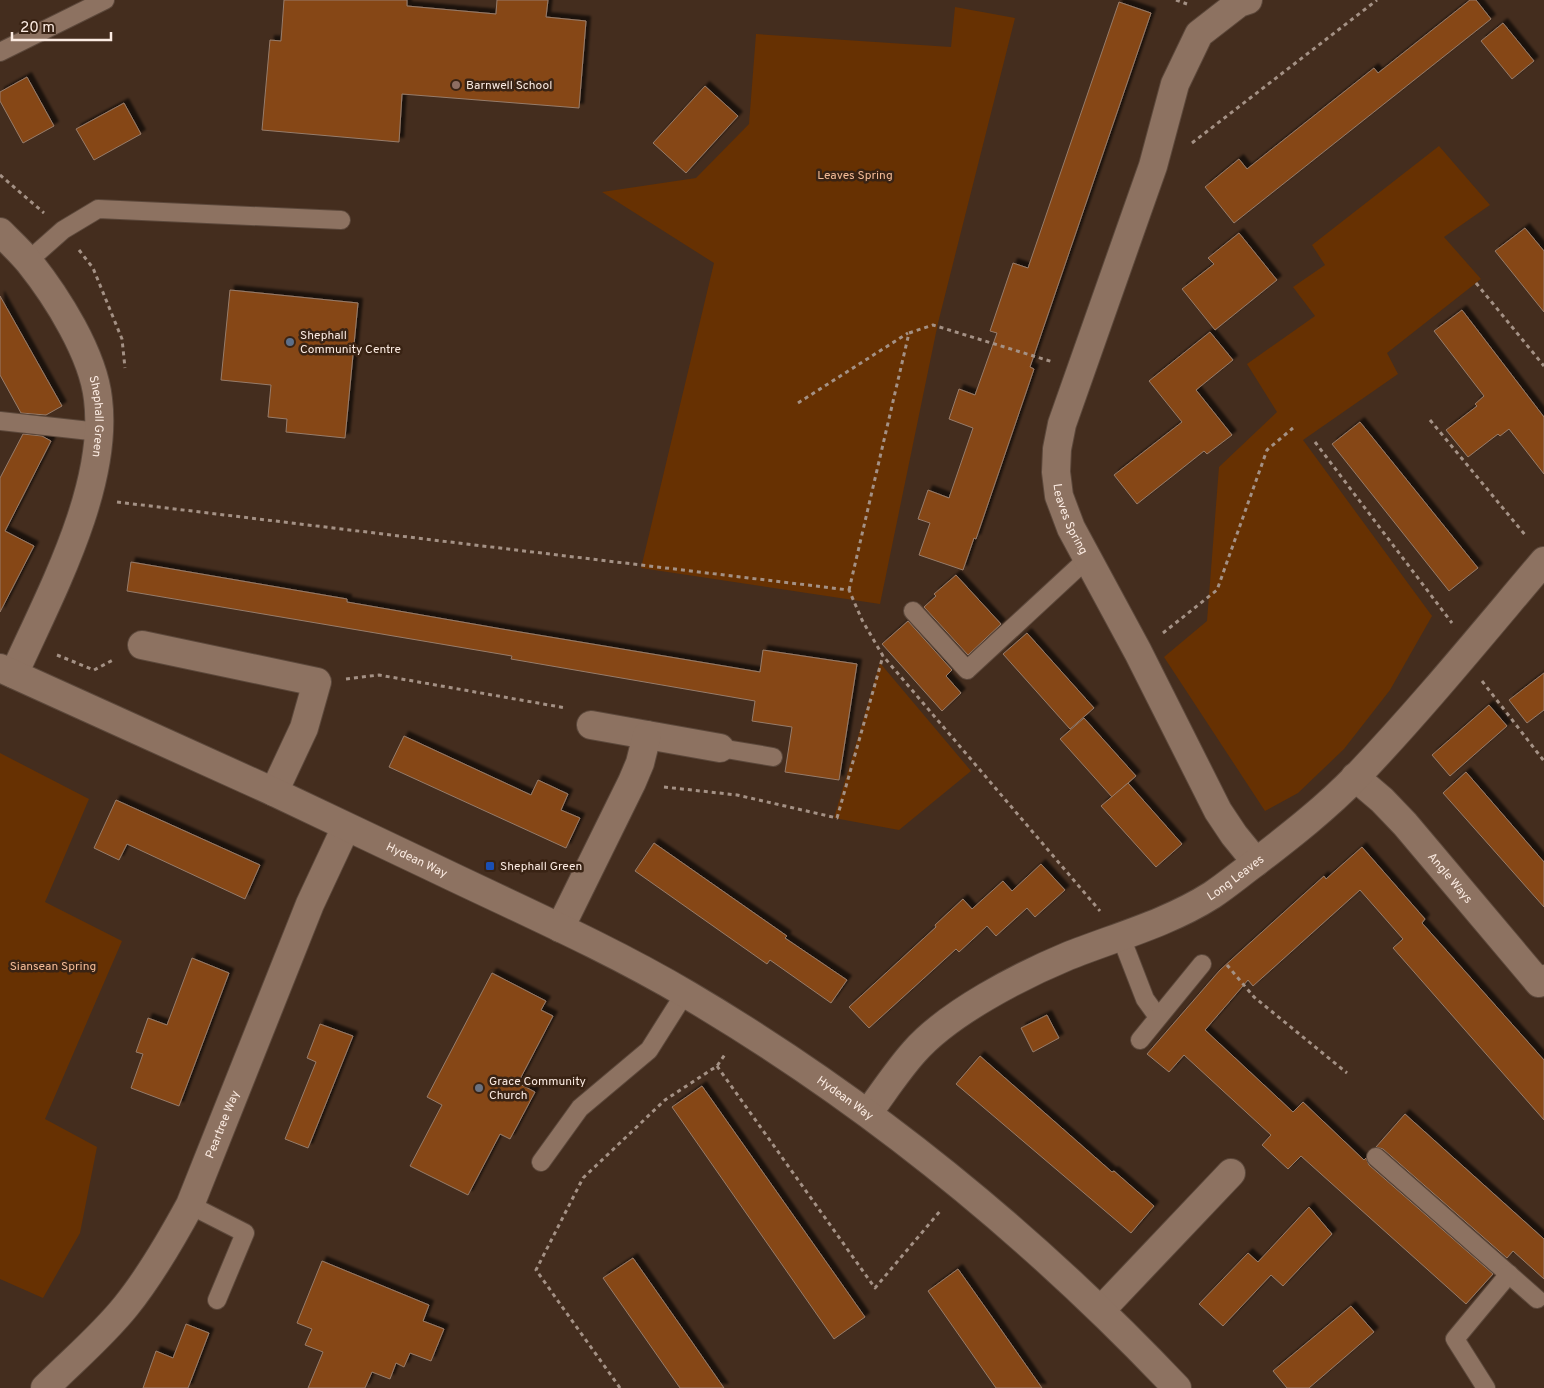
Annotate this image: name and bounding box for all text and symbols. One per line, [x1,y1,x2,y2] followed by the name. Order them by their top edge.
[12,10,111,42] scale bar
[20,19,55,38] text: 20 m
[466,78,552,94] place label: Barnwell School
[450,79,462,91] marker: Barnwell School
[817,168,893,184] park label: Leaves Spring
[300,328,401,358] place label: Shephall Community Centre
[284,336,296,348] marker: Shephall Community Centre
[84,374,106,458] street label: Shephall Green
[1049,483,1091,558] street label: Leaves Spring
[383,839,450,882] street label: Hydean Way
[1423,850,1476,907] street label: Angle Ways
[1204,852,1268,905] street label: Long Leaves
[500,859,582,875] place label: Shephall Green
[484,860,496,872] marker: Shephall Green
[10,959,96,975] park label: Siansean Spring
[813,1073,876,1124] street label: Hydean Way
[489,1074,586,1104] place label: Grace Community Church
[473,1082,485,1094] marker: Grace Community Church
[202,1088,244,1161] street label: Peartree Way

